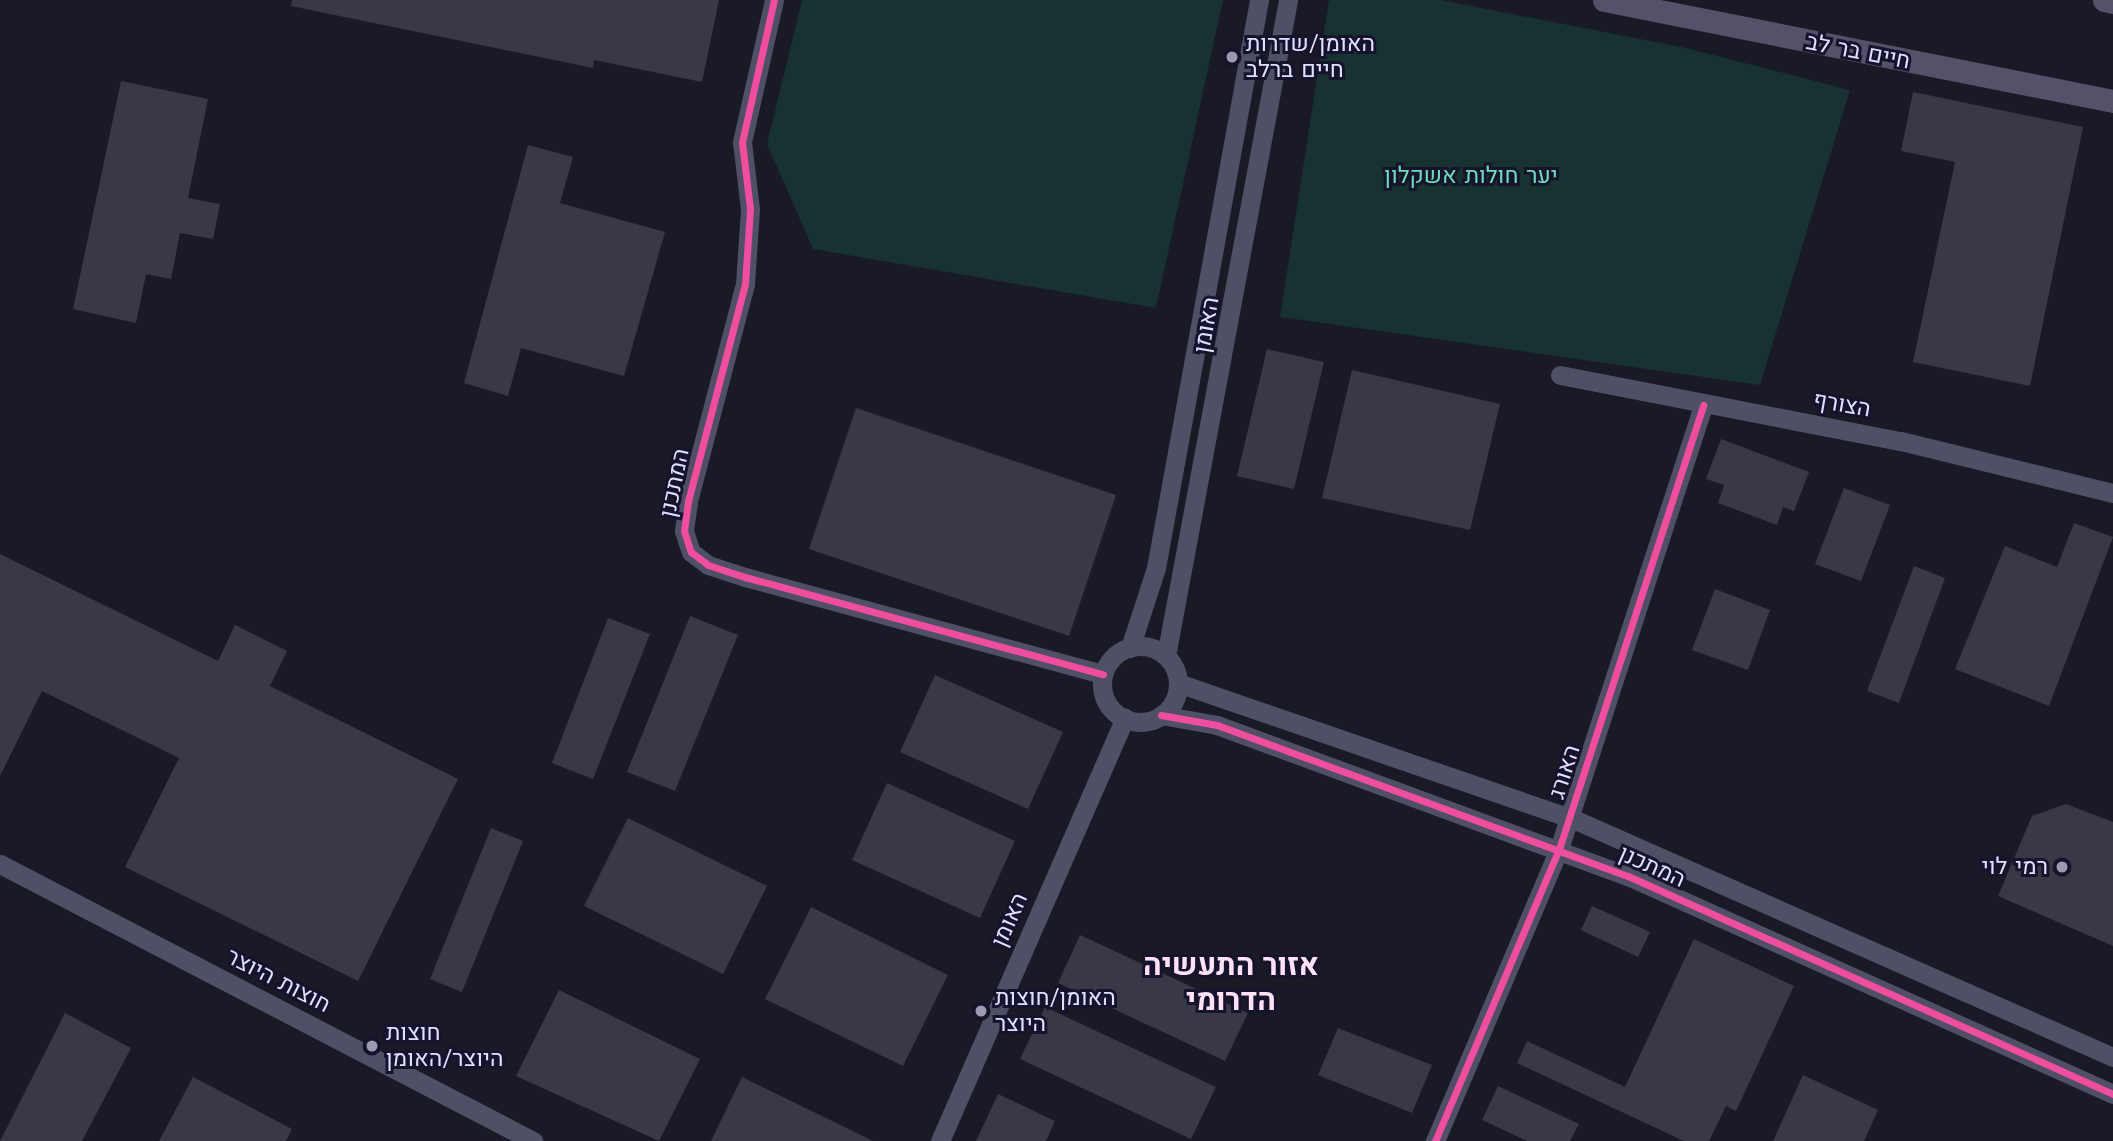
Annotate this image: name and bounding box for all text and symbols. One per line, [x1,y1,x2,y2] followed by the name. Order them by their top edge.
[1804,28,1912,76] street label: חיים בר לב
[1246,30,1375,84] place label: האומן/שדרות חיים ברלב
[1224,49,1240,65] marker: האומן/שדרות חיים ברלב
[1384,162,1558,190] park label: יער חולות אשקלון
[1189,295,1225,355] street label: האומן
[1811,386,1873,424] street label: הצורף
[654,446,696,520] street label: המתכנן
[1543,741,1587,803] street label: האורג
[1615,840,1689,894] street label: המתכנן
[1982,853,2048,881] place label: רמי לוי
[2054,859,2070,875] marker: רמי לוי
[986,889,1034,951] street label: האומן
[221,943,335,1019] street label: חוצות היוצר
[1143,947,1319,1018] district label: אזור התעשיה הדרומי
[995,984,1116,1038] place label: האומן/חוצות היוצר
[973,1003,989,1019] marker: האומן/חוצות היוצר
[386,1019,503,1073] place label: חוצות היוצר/האומן
[364,1038,380,1054] marker: חוצות היוצר/האומן

